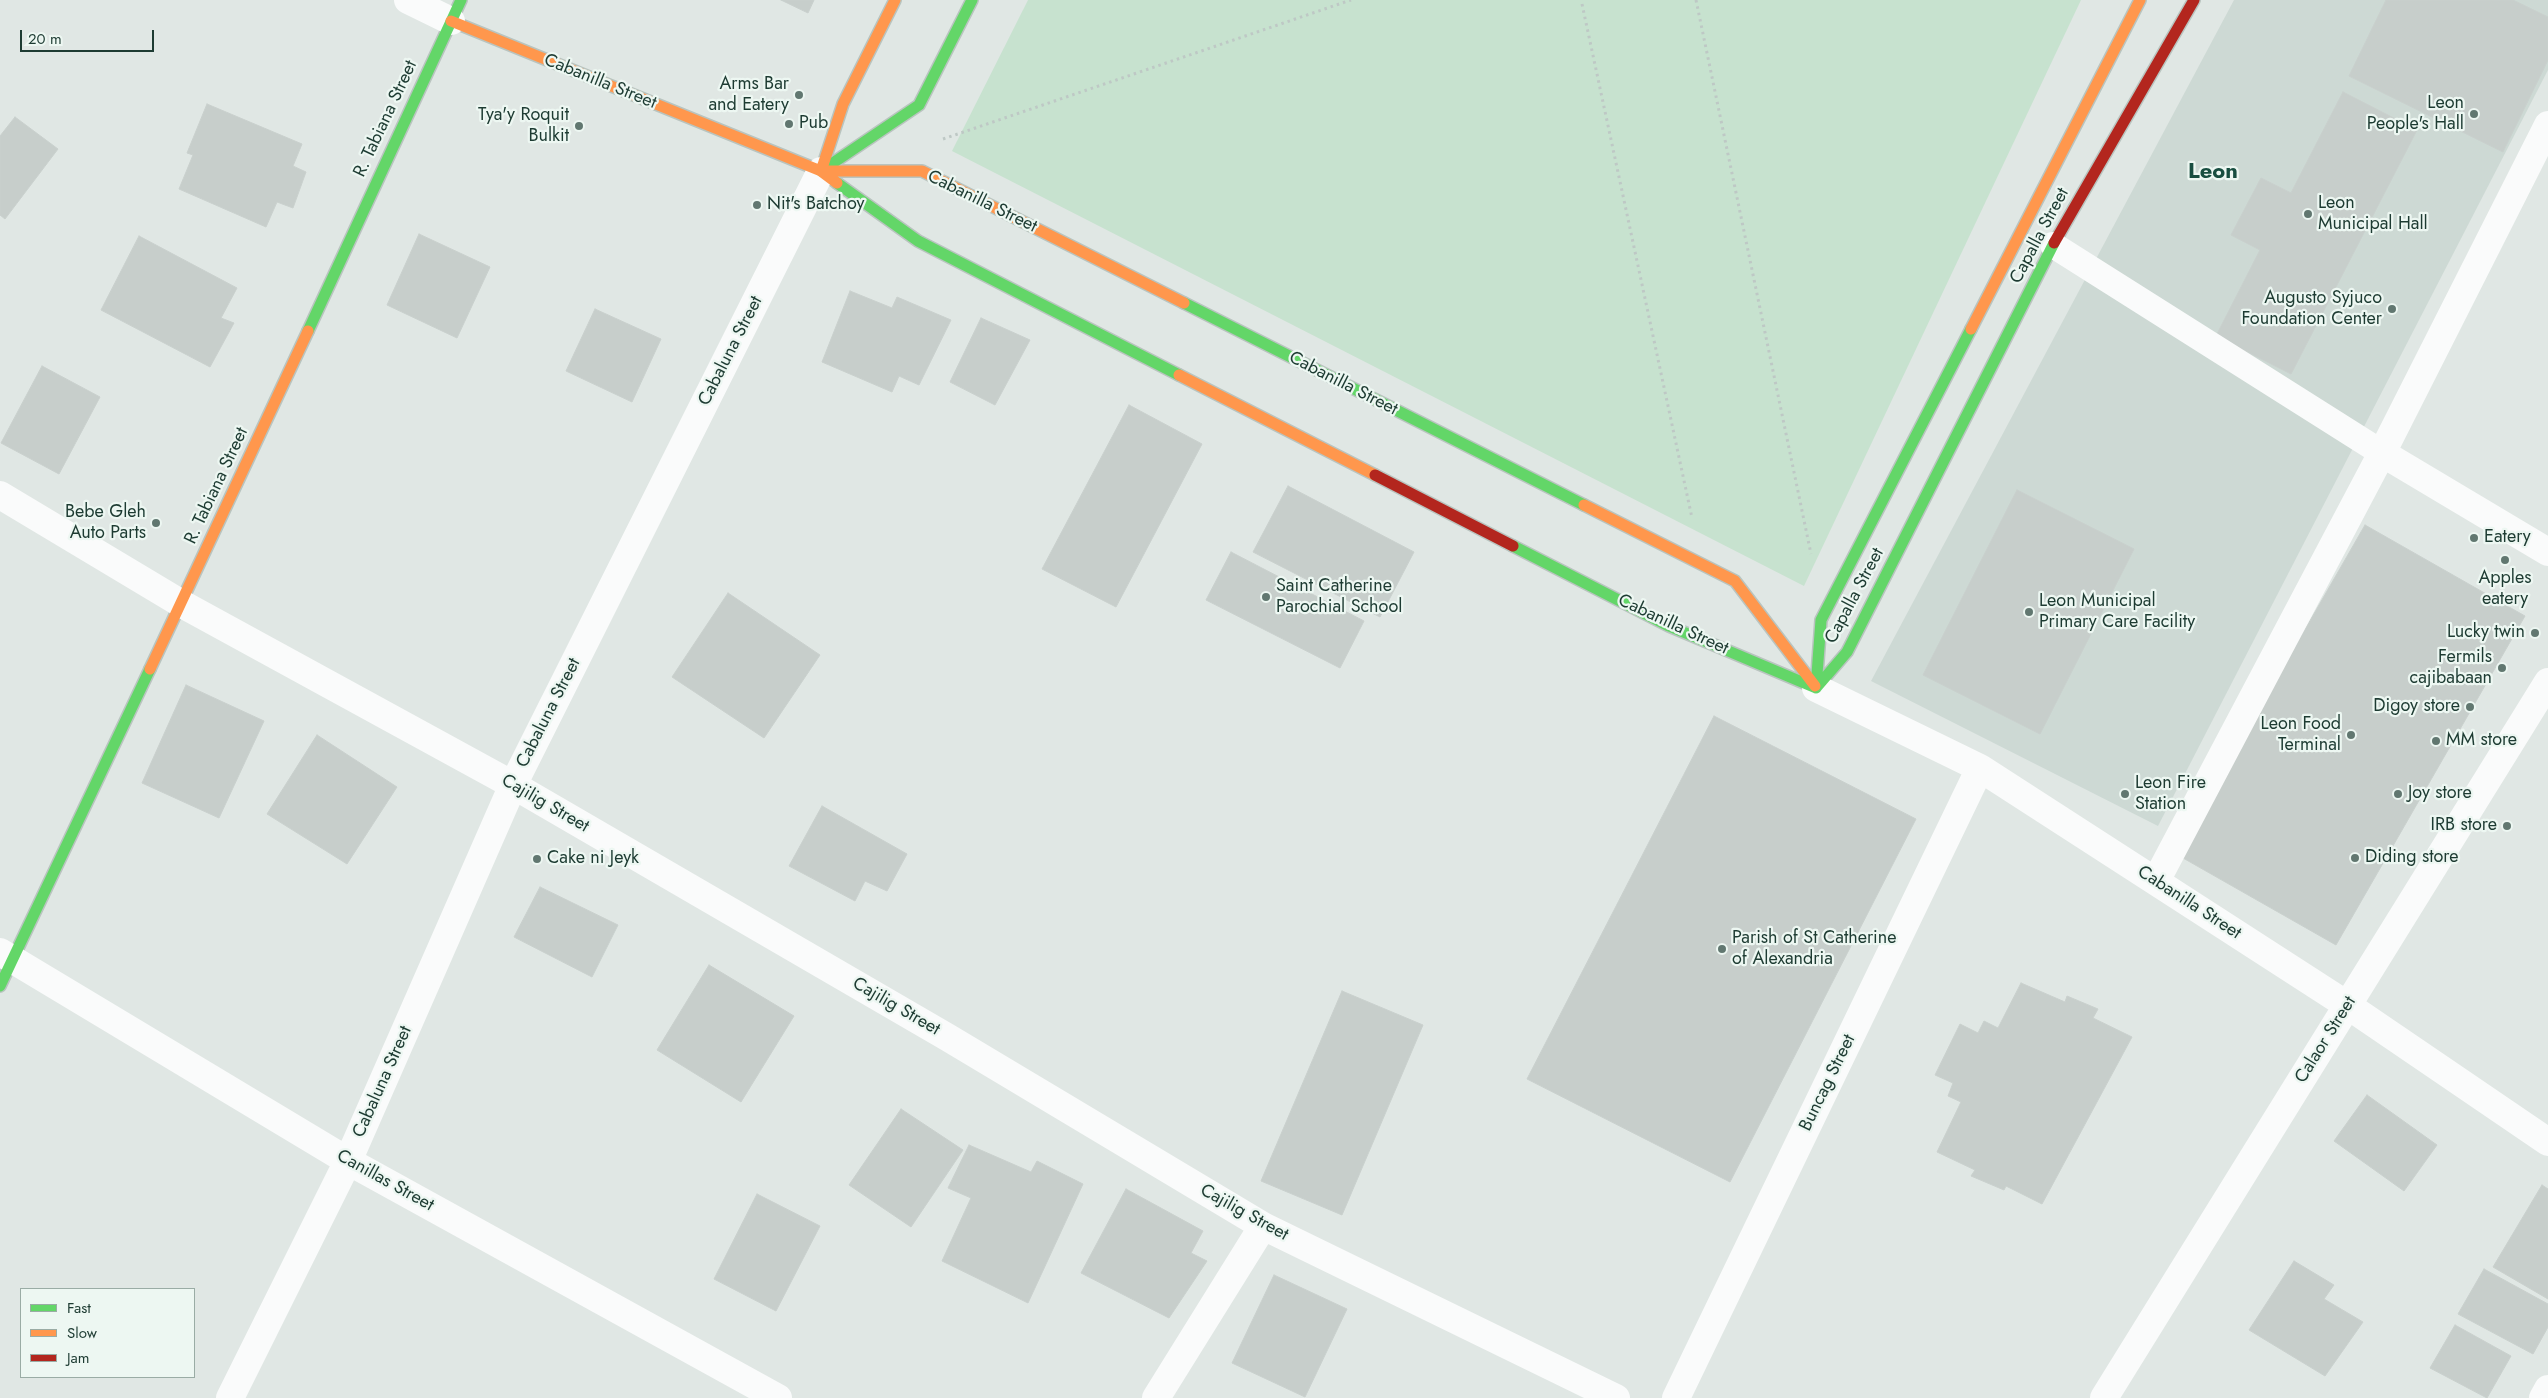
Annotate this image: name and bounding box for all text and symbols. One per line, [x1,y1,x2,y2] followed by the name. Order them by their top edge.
[22,20,156,52] scale bar
[28,28,62,50] text: 20 m
[541,50,659,114] street label: Cabanilla Street
[350,57,422,181] street label: R. Tabiana Street
[708,74,789,116] place label: Arms Bar and Eatery
[793,89,805,101] marker: Arms Bar and Eatery
[2367,93,2464,136] place label: Leon People's Hall
[478,105,569,148] place label: Tya'y Roquit Bulkit
[2468,108,2480,120] marker: Leon People's Hall
[799,113,828,135] place label: Pub
[783,118,795,130] marker: Pub
[573,120,585,132] marker: Tya'y Roquit Bulkit
[2188,160,2238,186] district label: Leon
[924,166,1040,238] street label: Cabanilla Street
[2006,184,2074,288] street label: Capalla Street
[2318,193,2428,235] place label: Leon Municipal Hall
[767,194,864,216] place label: Nit's Batchoy
[751,199,763,211] marker: Nit's Batchoy
[2302,208,2314,220] marker: Leon Municipal Hall
[2241,288,2382,330] place label: Augusto Syjuco Foundation Center
[694,293,768,409] street label: Cabaluna Street
[2386,303,2398,315] marker: Augusto Syjuco Foundation Center
[1285,347,1401,421] street label: Cabanilla Street
[181,424,253,548] street label: R. Tabiana Street
[65,502,146,544] place label: Bebe Gleh Auto Parts
[150,517,162,529] marker: Bebe Gleh Auto Parts
[2484,527,2531,549] place label: Eatery
[2468,532,2480,544] marker: Eatery
[1821,544,1889,648] street label: Capalla Street
[2499,554,2511,566] marker: Apples eatery
[2478,568,2532,610] place label: Apples eatery
[1276,576,1402,618] place label: Saint Catherine Parochial School
[1614,590,1732,660] street label: Cabanilla Street
[1260,591,1272,603] marker: Saint Catherine Parochial School
[2039,591,2195,634] place label: Leon Municipal Primary Care Facility
[2023,606,2035,618] marker: Leon Municipal Primary Care Facility
[2447,622,2525,644] place label: Lucky twin
[2529,627,2541,639] marker: Lucky twin
[2410,647,2492,690] place label: Fermils cajibabaan
[512,655,586,771] street label: Cabaluna Street
[2496,662,2508,674] marker: Fermils cajibabaan
[2373,696,2460,718] place label: Digoy store
[2464,701,2476,713] marker: Digoy store
[2261,714,2341,756] place label: Leon Food Terminal
[2345,729,2357,741] marker: Leon Food Terminal
[2446,730,2517,752] place label: MM store
[2430,735,2442,747] marker: MM store
[497,770,593,838] street label: Cajilig Street
[2135,773,2206,816] place label: Leon Fire Station
[2408,783,2472,805] place label: Joy store
[2119,788,2131,800] marker: Leon Fire Station
[2392,788,2404,800] marker: Joy store
[2430,815,2497,837] place label: IRB store
[2501,820,2513,832] marker: IRB store
[2365,847,2459,869] place label: Diding store
[547,848,639,870] place label: Cake ni Jeyk
[2349,852,2361,864] marker: Diding store
[531,853,543,865] marker: Cake ni Jeyk
[2133,861,2245,945] street label: Cabanilla Street
[1732,928,1897,971] place label: Parish of St Catherine of Alexandria
[1716,943,1728,955] marker: Parish of St Catherine of Alexandria
[848,973,944,1041] street label: Cajilig Street
[2291,993,2361,1087] street label: Calaor Street
[349,1023,417,1141] street label: Cabaluna Street
[1795,1031,1861,1135] street label: Buncag Street
[333,1145,437,1217] street label: Canillas Street
[1196,1180,1292,1246] street label: Cajilig Street
[20,1288,195,1378] legend
[67,1297,91,1319] text: Fast
[67,1322,97,1344] text: Slow
[67,1347,90,1369] text: Jam

